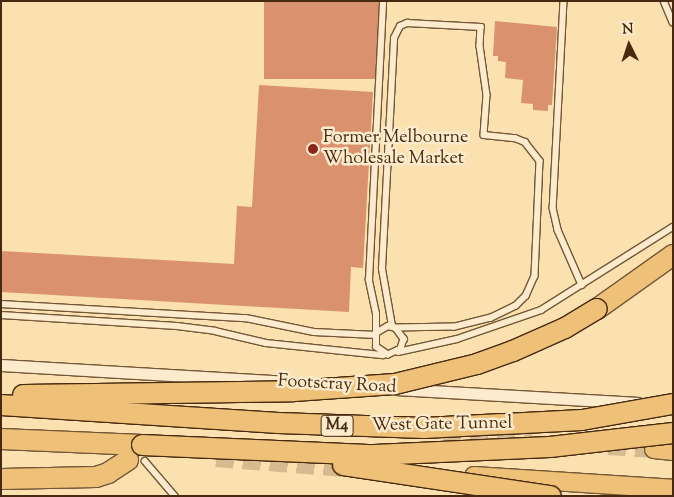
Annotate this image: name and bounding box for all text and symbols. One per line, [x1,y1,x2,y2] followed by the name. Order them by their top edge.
[604,20,654,70] north arrow
[622,20,634,40] text: N
[323,128,468,170] place label: Former Melbourne Wholesale Market
[307,143,319,155] marker: Former Melbourne Wholesale Market
[277,371,397,399] street label: Footscray Road
[320,412,354,440] road number: M4
[371,413,513,437] street label: West Gate Tunnel

